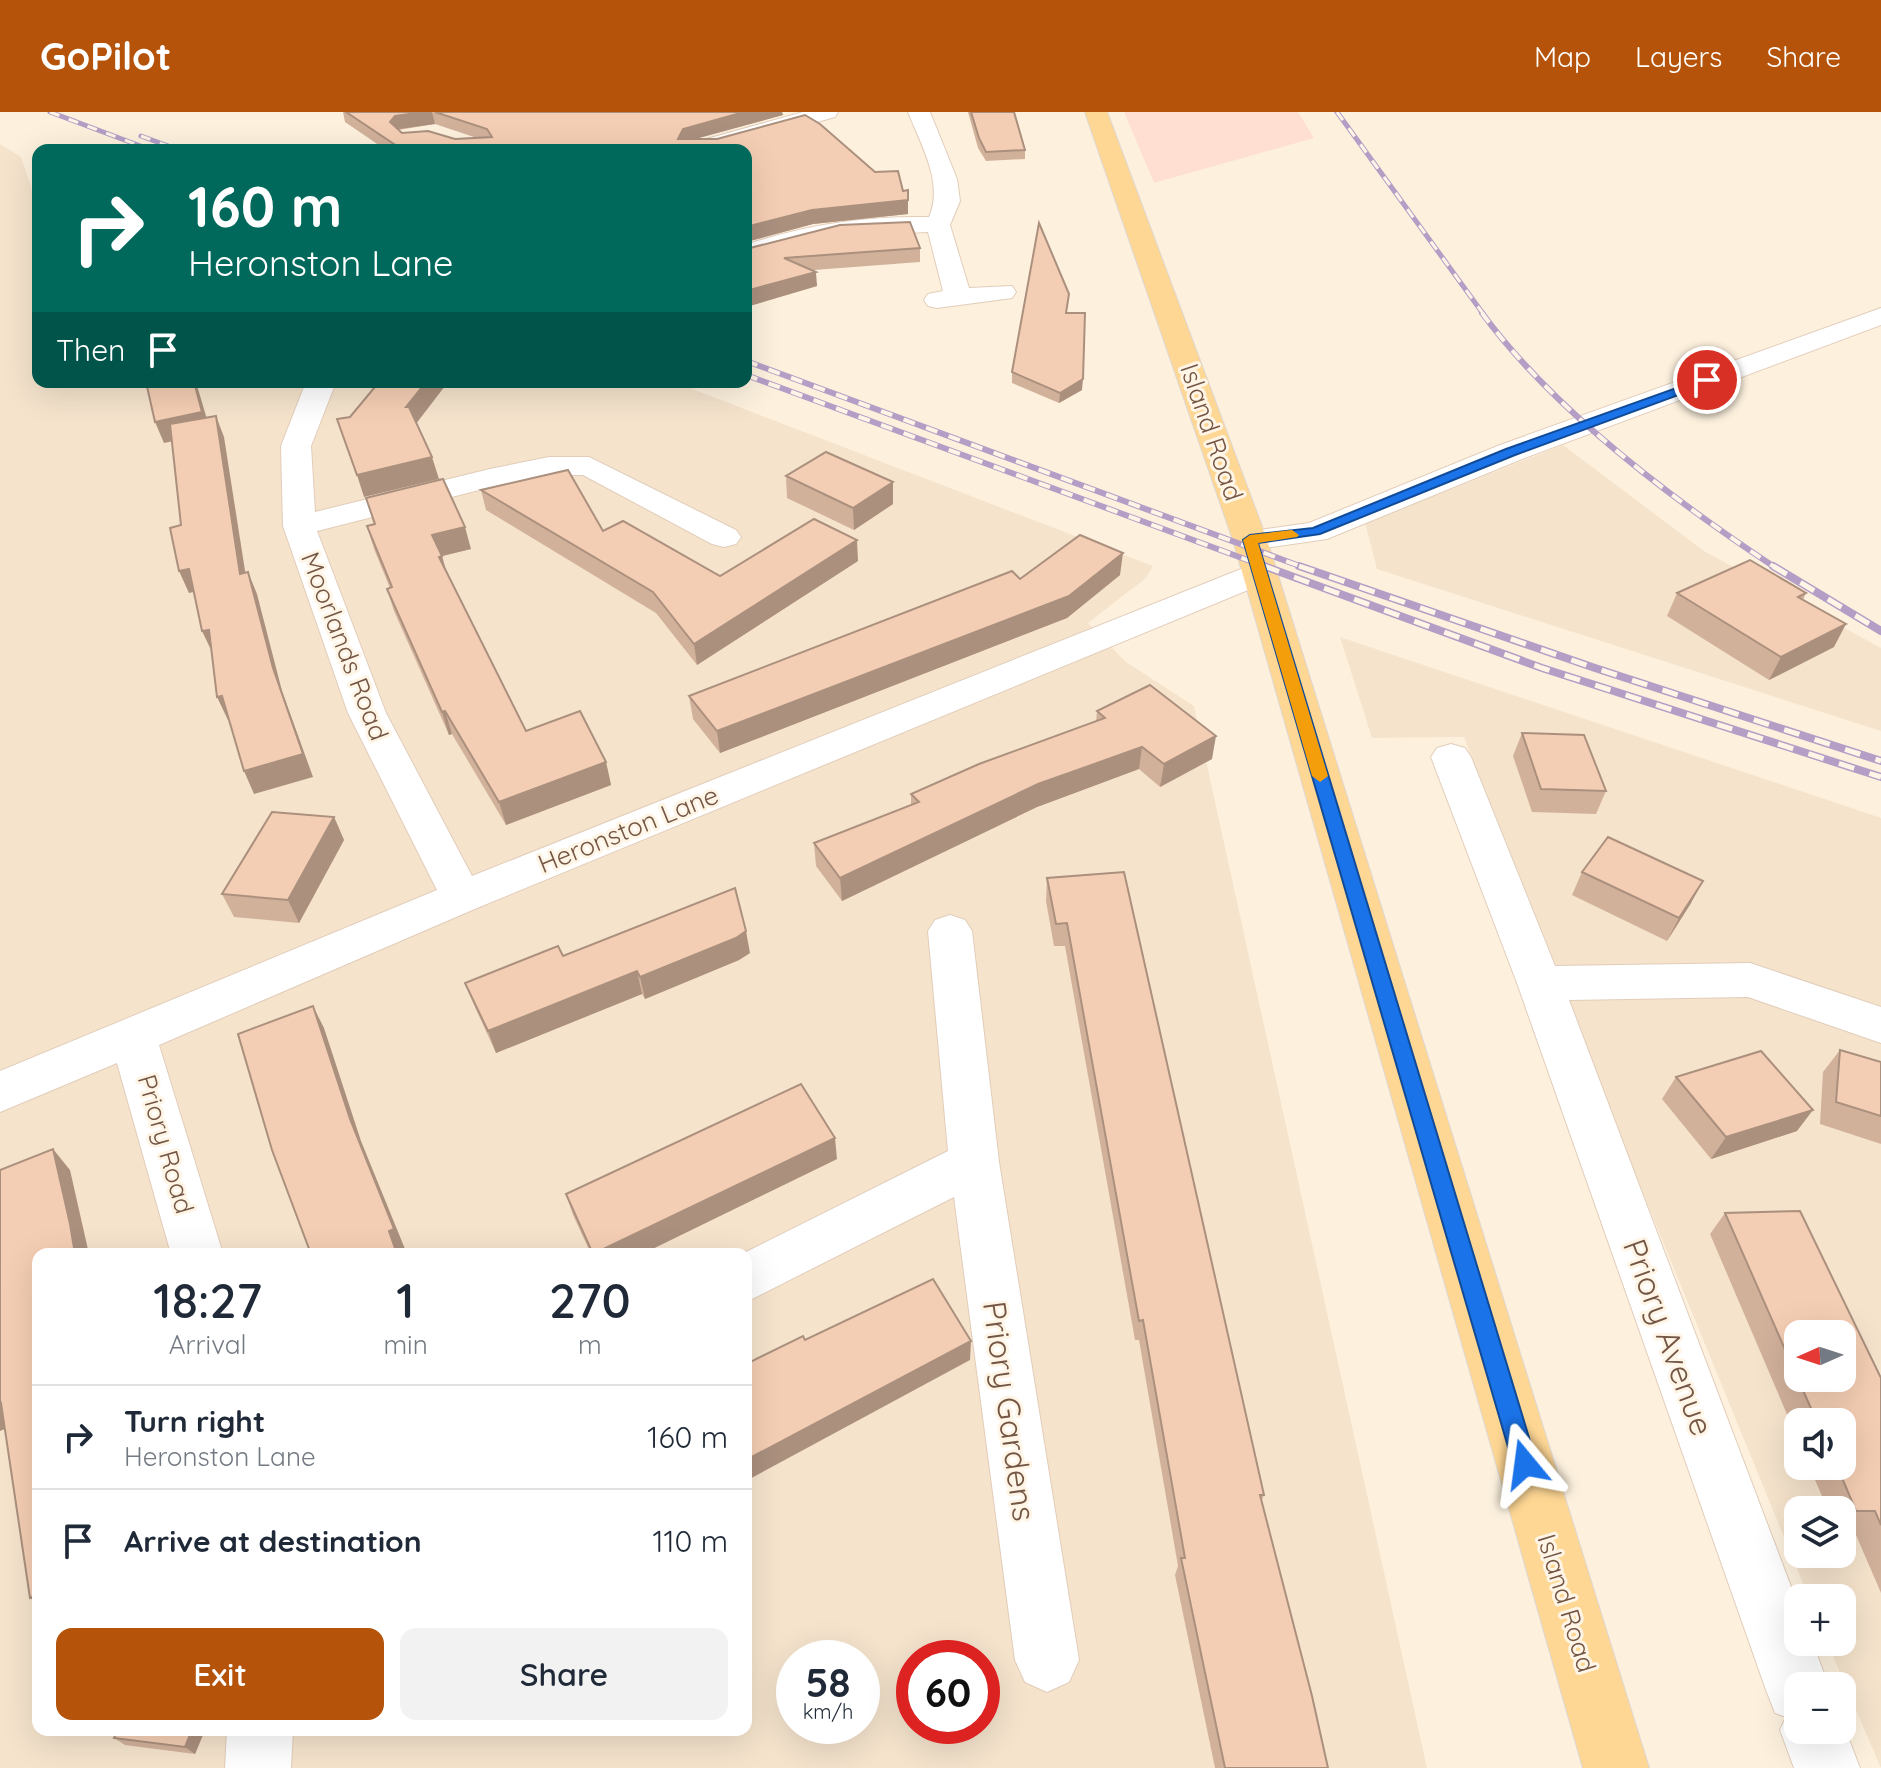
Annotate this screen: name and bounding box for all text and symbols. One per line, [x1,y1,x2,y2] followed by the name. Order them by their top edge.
[40,32,171,80] text: GoPilot
[1534,39,1591,74] text: Map
[1635,39,1722,74] text: Layers
[1766,39,1841,74] text: Share
[188,171,342,241] text: 160 m
[56,176,160,280] icon: right
[188,240,453,285] text: Heronston Lane
[141,328,185,372] icon: arrive
[56,331,125,369] text: Then
[1673,346,1741,414] pin
[1685,358,1729,402] icon: arrive
[1173,359,1251,505] street label: Island Road
[294,547,396,745] street label: Moorlands Road
[533,778,723,880] street label: Heronston Lane
[130,1071,202,1217] street label: Priory Road
[1615,1233,1723,1441] street label: Priory Avenue
[153,1270,262,1330] text: 18:27
[396,1270,415,1330] text: 1
[549,1270,631,1330] text: 270
[975,1299,1045,1523] street label: Priory Gardens
[1784,1320,1856,1392] north arrow
[1784,1320,1856,1744] map controls
[169,1328,247,1361] text: Arrival
[383,1328,428,1361] text: min
[578,1328,602,1361] text: m
[124,1402,265,1440] text: Turn right
[1784,1408,1856,1480] button: sound
[56,1415,100,1459] icon: right
[647,1418,728,1456] text: 160 m
[1483,1422,1567,1506] position arrow
[124,1440,316,1473] text: Heronston Lane
[1784,1496,1856,1568] button: layers
[56,1519,100,1563] icon: arrive
[124,1522,422,1560] text: Arrive at destination
[652,1522,728,1560] text: 110 m
[1530,1530,1604,1676] street label: Island Road
[1784,1584,1856,1656] button: +
[56,1628,384,1720] button: Exit
[400,1628,728,1720] button: Share
[896,1640,1000,1744] speed limit sign: 60
[806,1657,850,1707] text: 58
[1784,1672,1856,1744] button: −
[803,1699,853,1724] text: km/h

